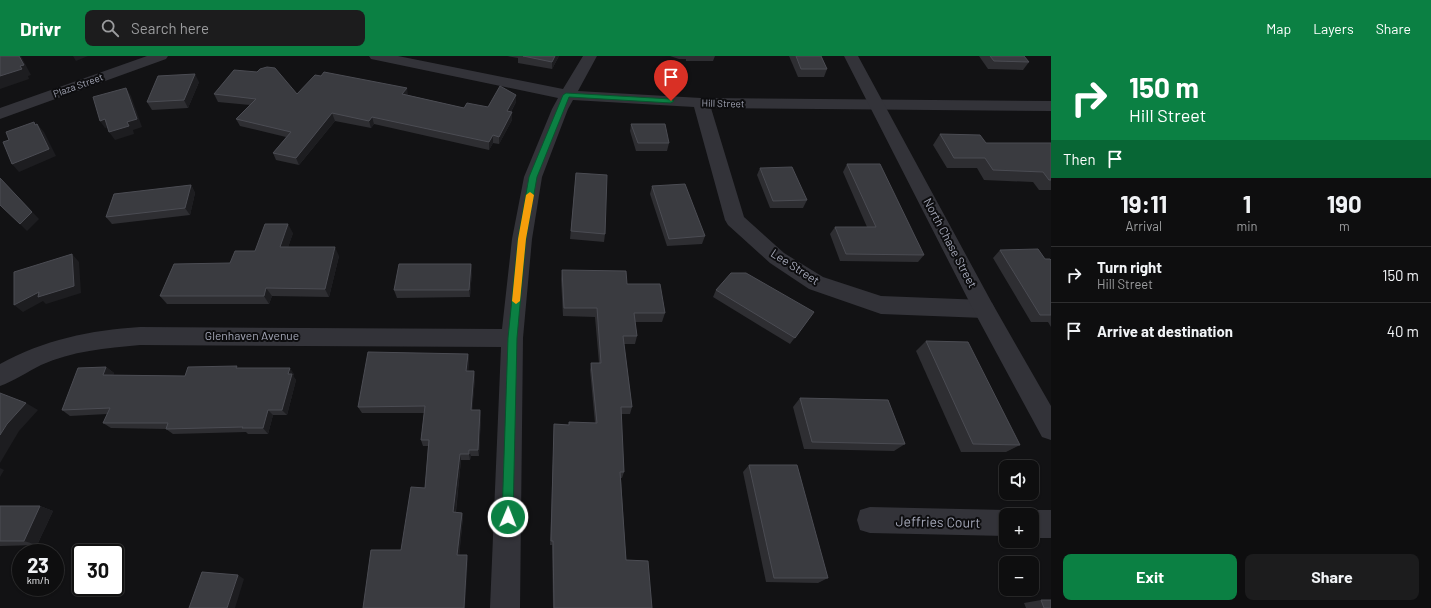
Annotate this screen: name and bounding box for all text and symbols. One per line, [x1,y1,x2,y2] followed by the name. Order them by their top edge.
[85,10,365,46] search box
[20,17,61,40] text: Drivr
[99,17,121,39] icon: search
[131,19,209,37] text: Search here
[1266,20,1291,37] text: Map
[1313,20,1354,37] text: Layers
[1376,20,1411,37] text: Share
[654,60,688,101] pin
[660,66,682,88] icon: arrive
[51,70,105,100] street label: Plaza Street
[1129,70,1199,104] text: 150 m
[1063,72,1115,124] icon: right
[701,97,745,109] street label: Hill Street
[1129,104,1206,126] text: Hill Street
[1104,148,1126,170] icon: arrive
[1063,150,1096,168] text: Then
[1120,189,1167,218] text: 19:11
[1243,189,1251,218] text: 1
[1327,189,1362,218] text: 190
[921,195,980,290] street label: North Chase Street
[1126,218,1162,234] text: Arrival
[1237,218,1258,234] text: min
[1339,218,1350,234] text: m
[769,245,822,287] street label: Lee Street
[1097,258,1162,276] text: Turn right
[1063,264,1085,286] icon: right
[1382,266,1419,284] text: 150 m
[1097,276,1153,292] text: Hill Street
[1063,320,1085,342] icon: arrive
[1097,322,1233,340] text: Arrive at destination
[1387,322,1419,340] text: 40 m
[205,328,299,342] street label: Glenhaven Avenue
[999,460,1039,596] map controls
[999,460,1039,500] button: sound
[487,496,529,538] position arrow
[999,508,1039,548] button: +
[895,512,981,531] street label: Jeffries Court
[72,544,124,596] speed limit sign: 30
[27,553,49,577] text: 23
[1063,554,1237,600] button: Exit
[1245,554,1419,600] button: Share
[999,556,1039,596] button: −
[27,574,49,586] text: km/h

